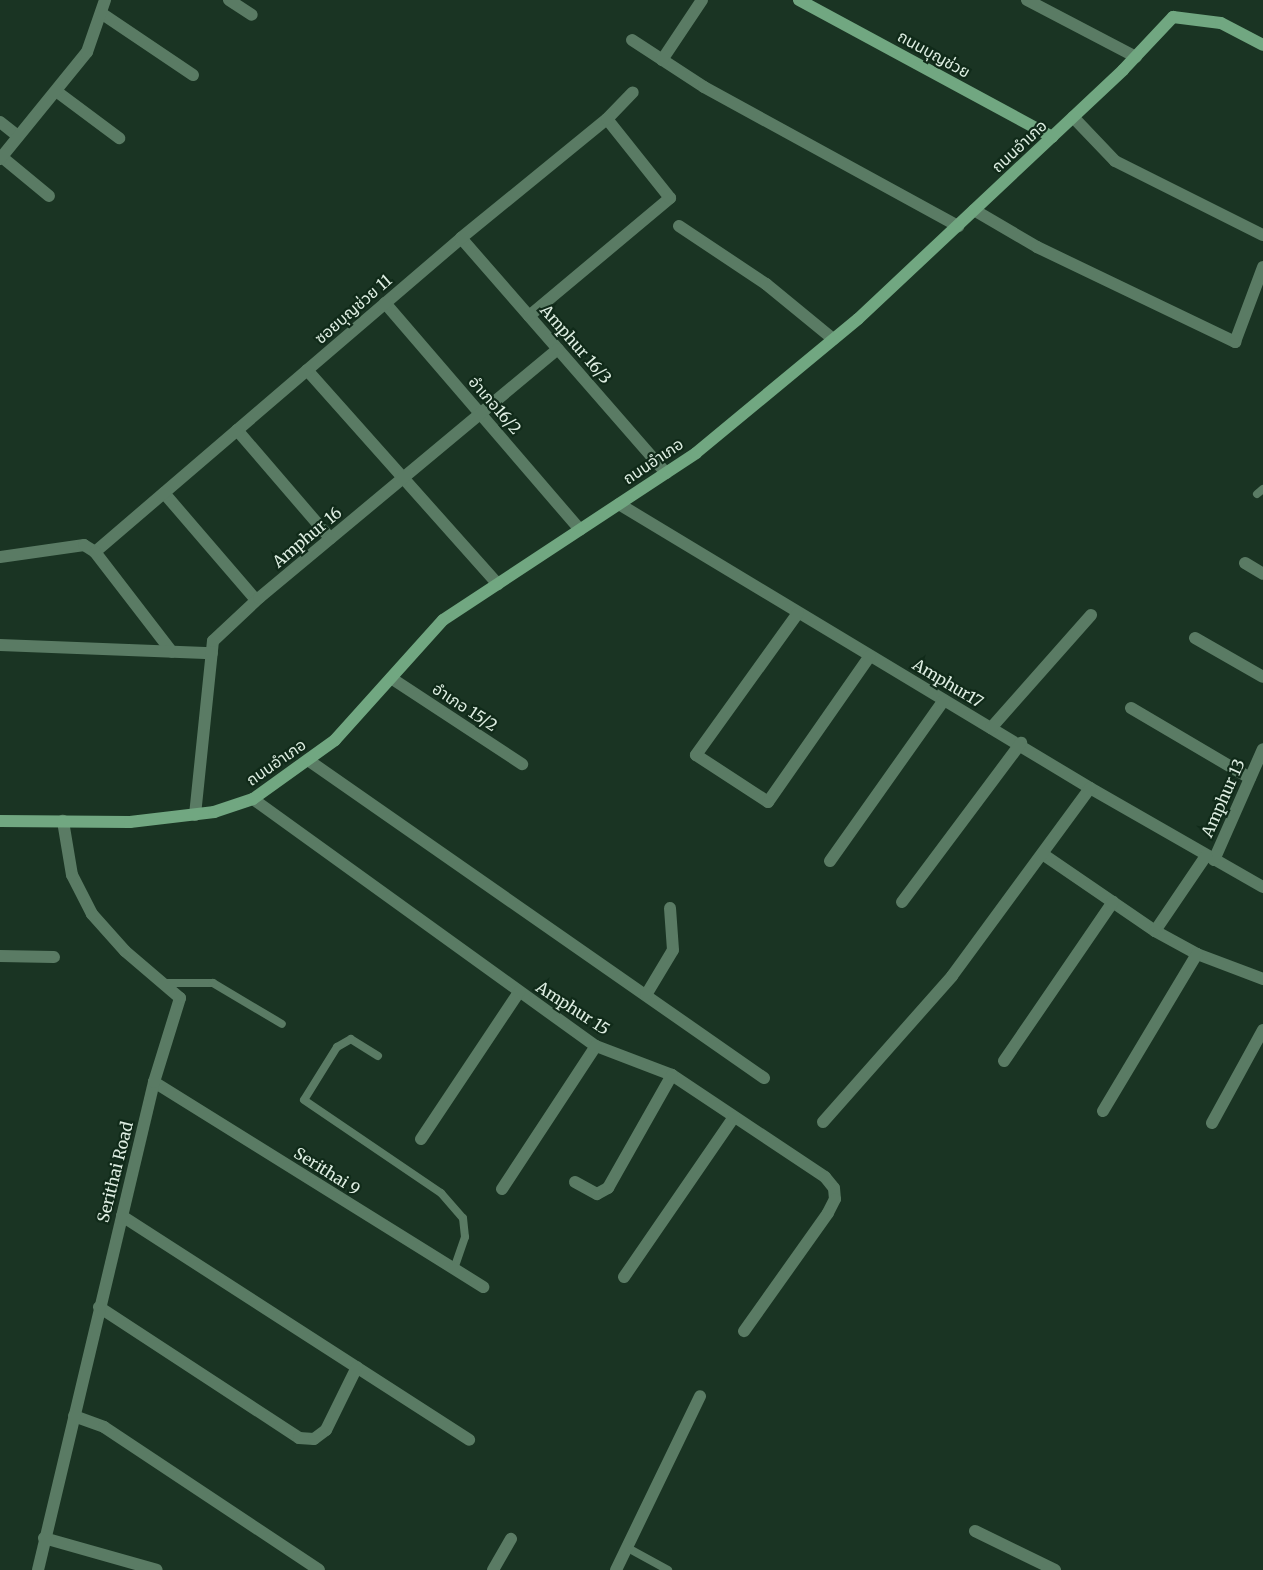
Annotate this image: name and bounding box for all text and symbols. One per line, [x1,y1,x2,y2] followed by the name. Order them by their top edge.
[895,26,973,82] street label: ถนนบุญช่วย
[987,116,1051,176] street label: ถนนอำเภอ
[311,270,395,348] street label: ซอยบุญช่วย 11
[536,301,616,387] street label: Amphur 16/3
[465,372,525,438] street label: อำเภอ16/2
[619,434,687,488] street label: ถนนอำเภอ
[269,503,345,571] street label: Amphur 16
[909,654,987,712] street label: Amphur17
[429,679,501,735] street label: อำเภอ 15/2
[242,734,310,790] street label: ถนนอำเภอ
[1197,756,1249,840] street label: Amphur 13
[533,977,613,1039] street label: Amphur 15
[93,1119,137,1225] street label: Serithai Road
[290,1143,364,1199] street label: Serithai 9

